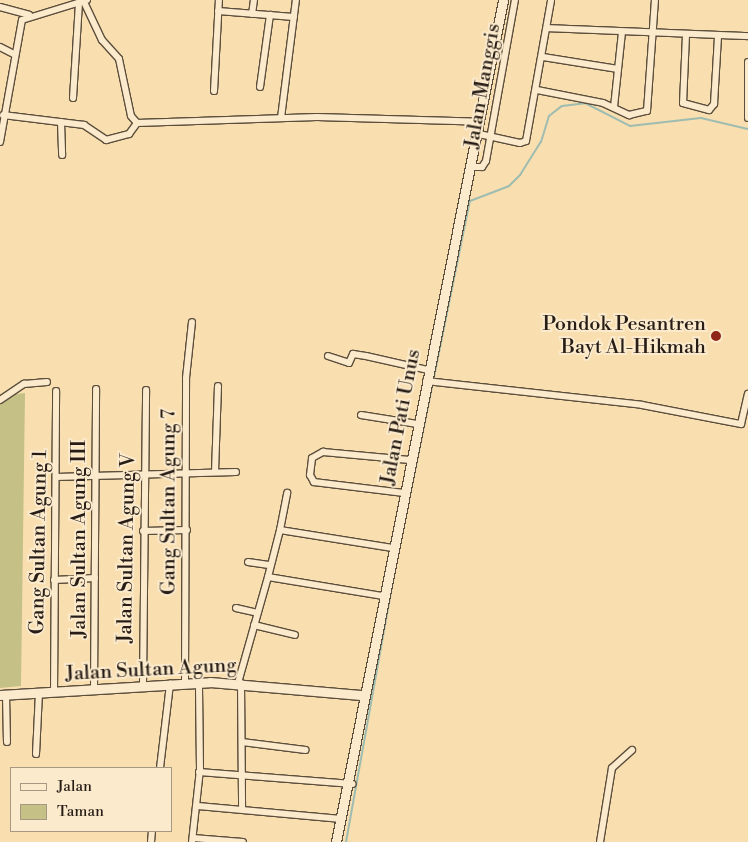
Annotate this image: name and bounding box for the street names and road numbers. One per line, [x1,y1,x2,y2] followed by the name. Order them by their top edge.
[460,22,506,150] street label: Jalan Manggis
[376,347,426,487] street label: Jalan Pati Unus
[157,409,181,595] street label: Gang Sultan Agung 7
[67,440,91,638] street label: Jalan Sultan Agung III
[25,449,53,635] street label: Gang Sultan Agung 1
[113,453,141,643] street label: Jalan Sultan Agung V
[65,654,237,686] street label: Jalan Sultan Agung

